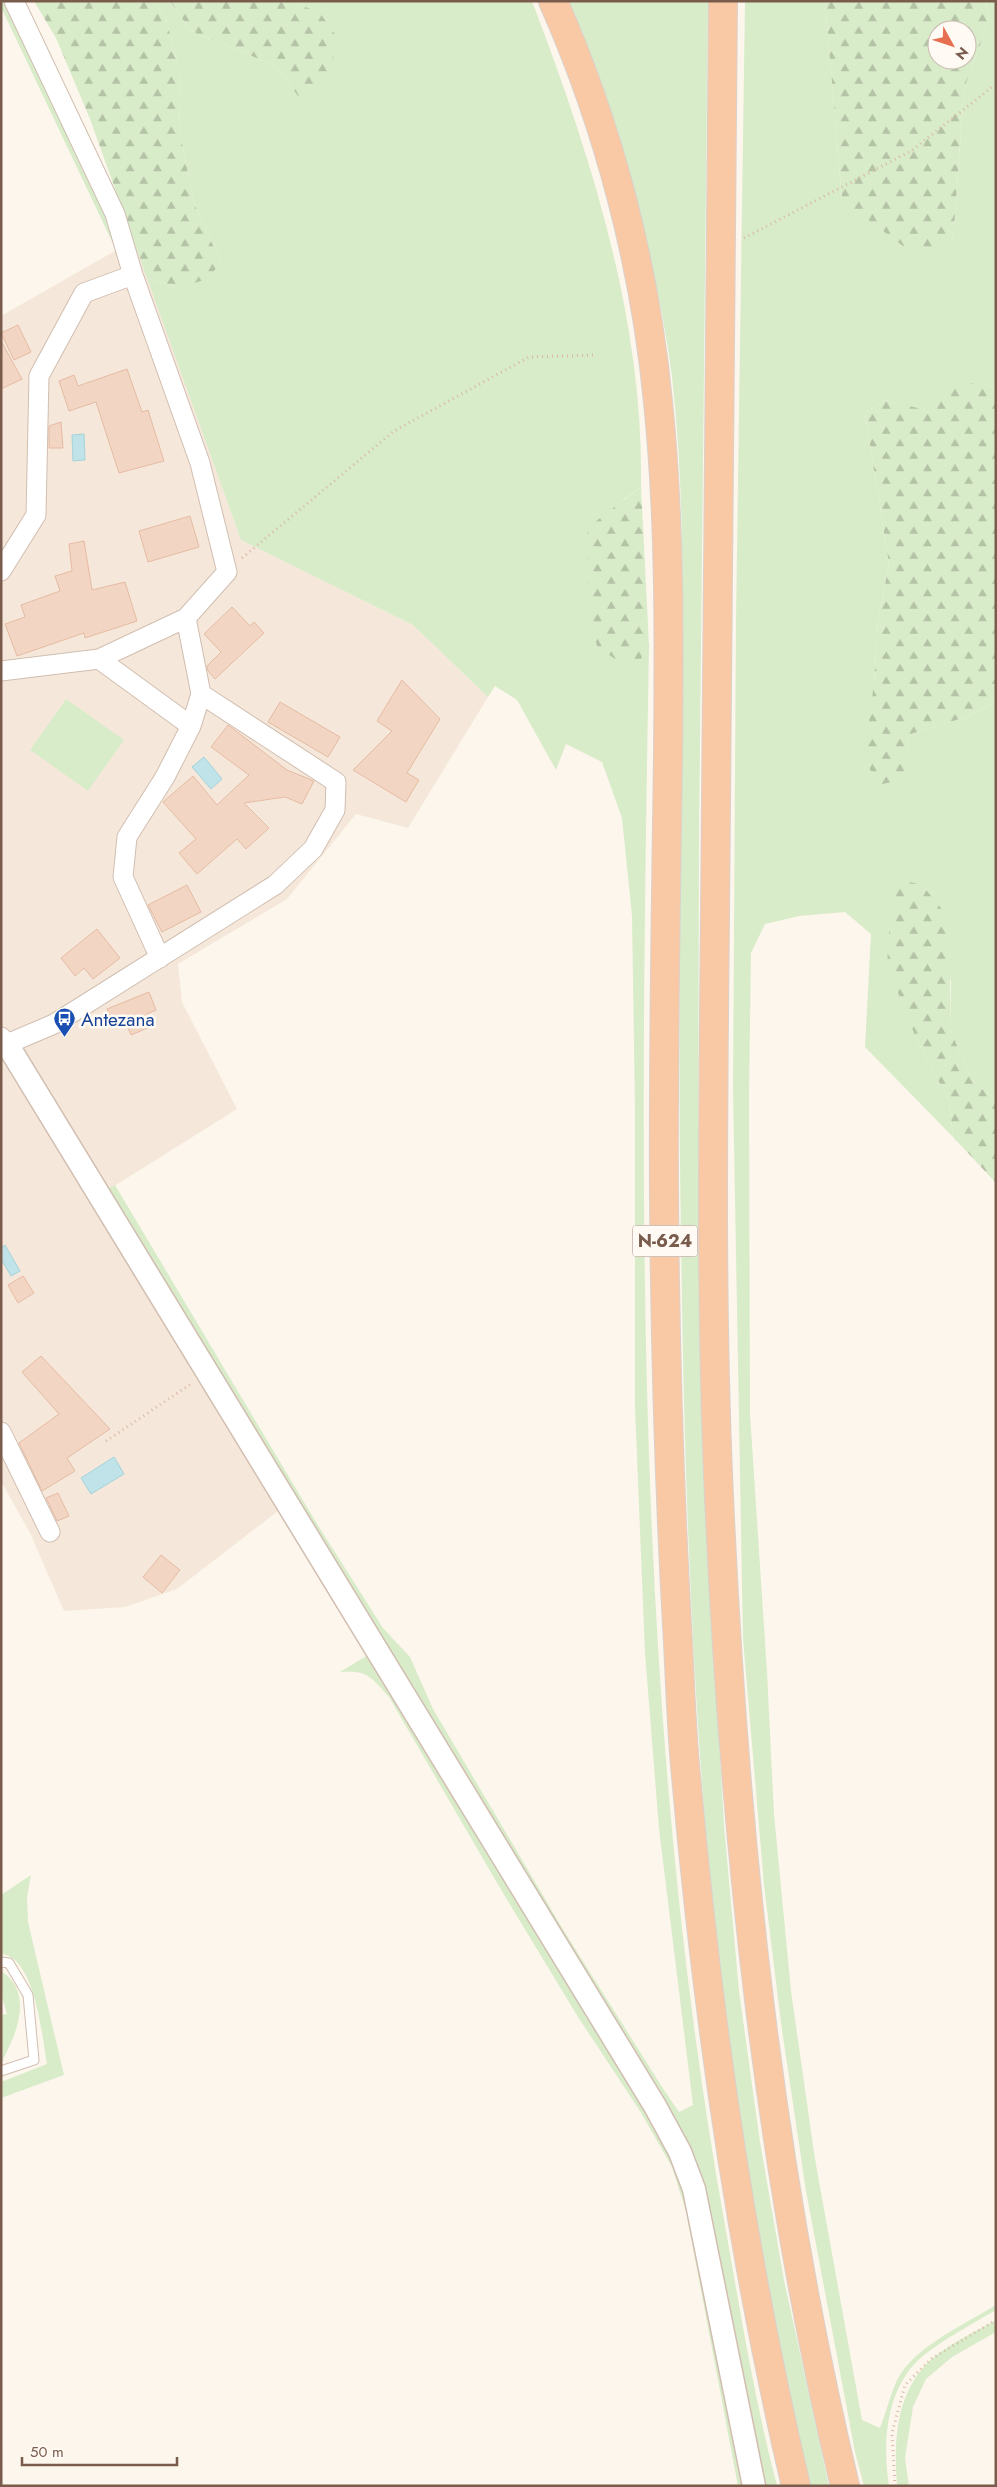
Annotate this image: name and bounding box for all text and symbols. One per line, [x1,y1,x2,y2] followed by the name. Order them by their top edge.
[927,20,977,70] north arrow
[951,43,973,64] text: N
[81,1006,155,1033] place label: Antezana
[53,1007,77,1038] bus stop icon: Antezana
[632,1226,698,1256] road number: N-624
[22,2434,178,2466] scale bar
[30,2441,64,2463] text: 50 m

